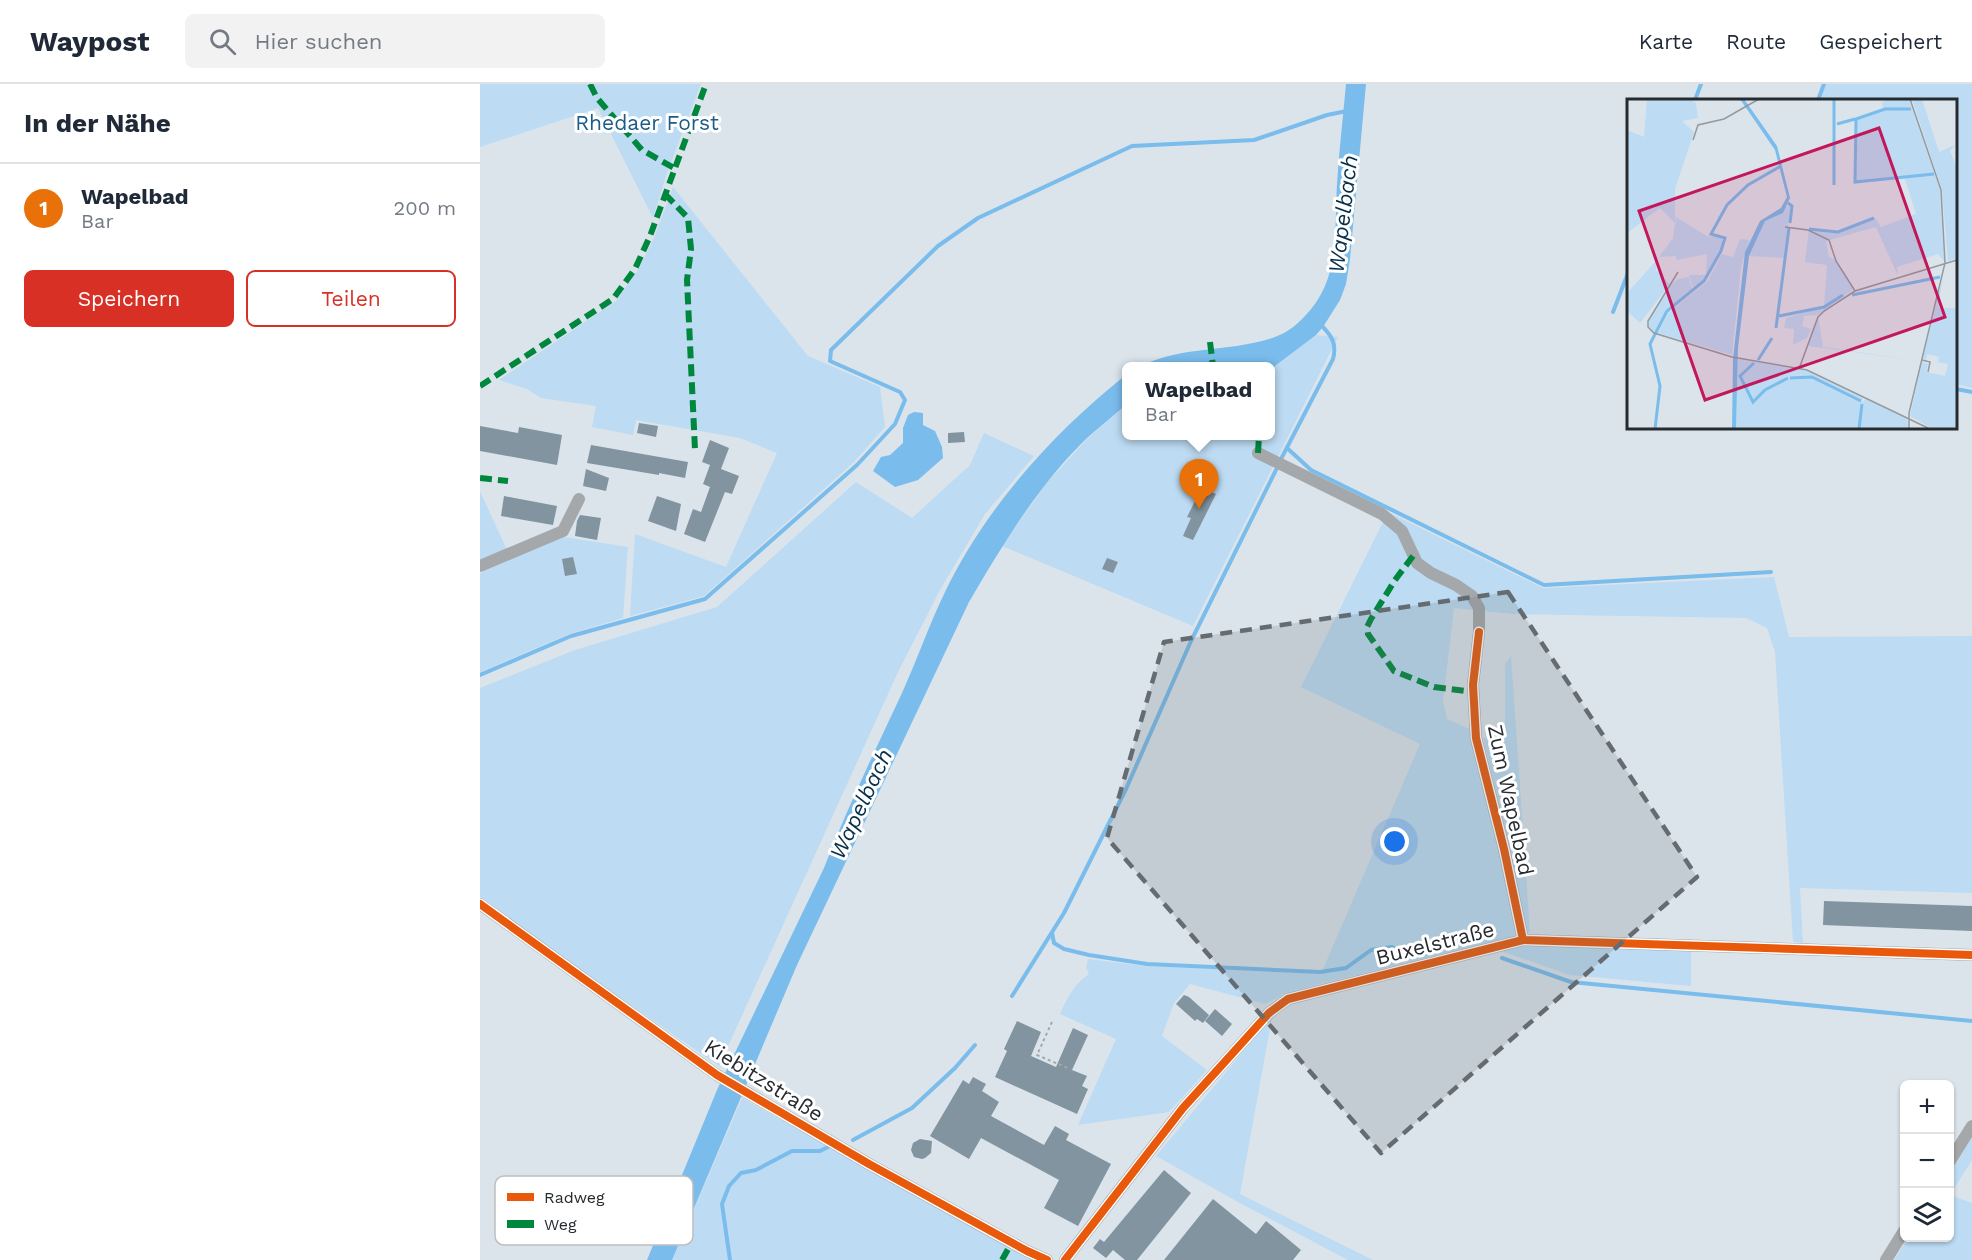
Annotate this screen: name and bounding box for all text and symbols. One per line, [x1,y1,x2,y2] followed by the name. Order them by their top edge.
[185,14,605,68] search box
[30,25,149,58] text: Waypost
[206,25,239,58] icon: search
[254,29,382,54] text: Hier suchen
[1639,29,1693,54] text: Karte
[1726,29,1786,54] text: Route
[1819,29,1942,54] text: Gespeichert
[1627,99,1957,429] inset map
[24,108,171,138] text: In der Nähe
[575,110,719,135] park label: Rhedaer Forst
[1323,154,1363,274] water label: Wapelbach
[81,184,189,209] text: Wapelbad
[39,196,48,220] text: 1
[394,196,456,220] text: 200 m
[81,209,114,233] text: Bar
[24,270,234,327] button: Speichern
[246,270,456,327] button: Teilen
[1122,362,1275,440] popup
[1145,377,1252,402] text: Wapelbad
[1145,402,1177,426] text: Bar
[1180,460,1218,509] pin: 1
[1483,722,1539,878] street label: Zum Wapelbad
[825,745,897,863] water label: Wapelbach
[1380,827,1409,856] your location
[1373,916,1497,970] street label: Buxelstraße
[700,1034,828,1126] street label: Kiebitzstraße
[1900,1080,1954,1242] map controls
[1900,1080,1954,1134] button: +
[1900,1134,1954,1188] button: −
[495,1176,693,1245] legend
[544,1188,605,1207] text: Radweg
[1900,1188,1954,1242] button: layers
[544,1215,577,1234] text: Weg

